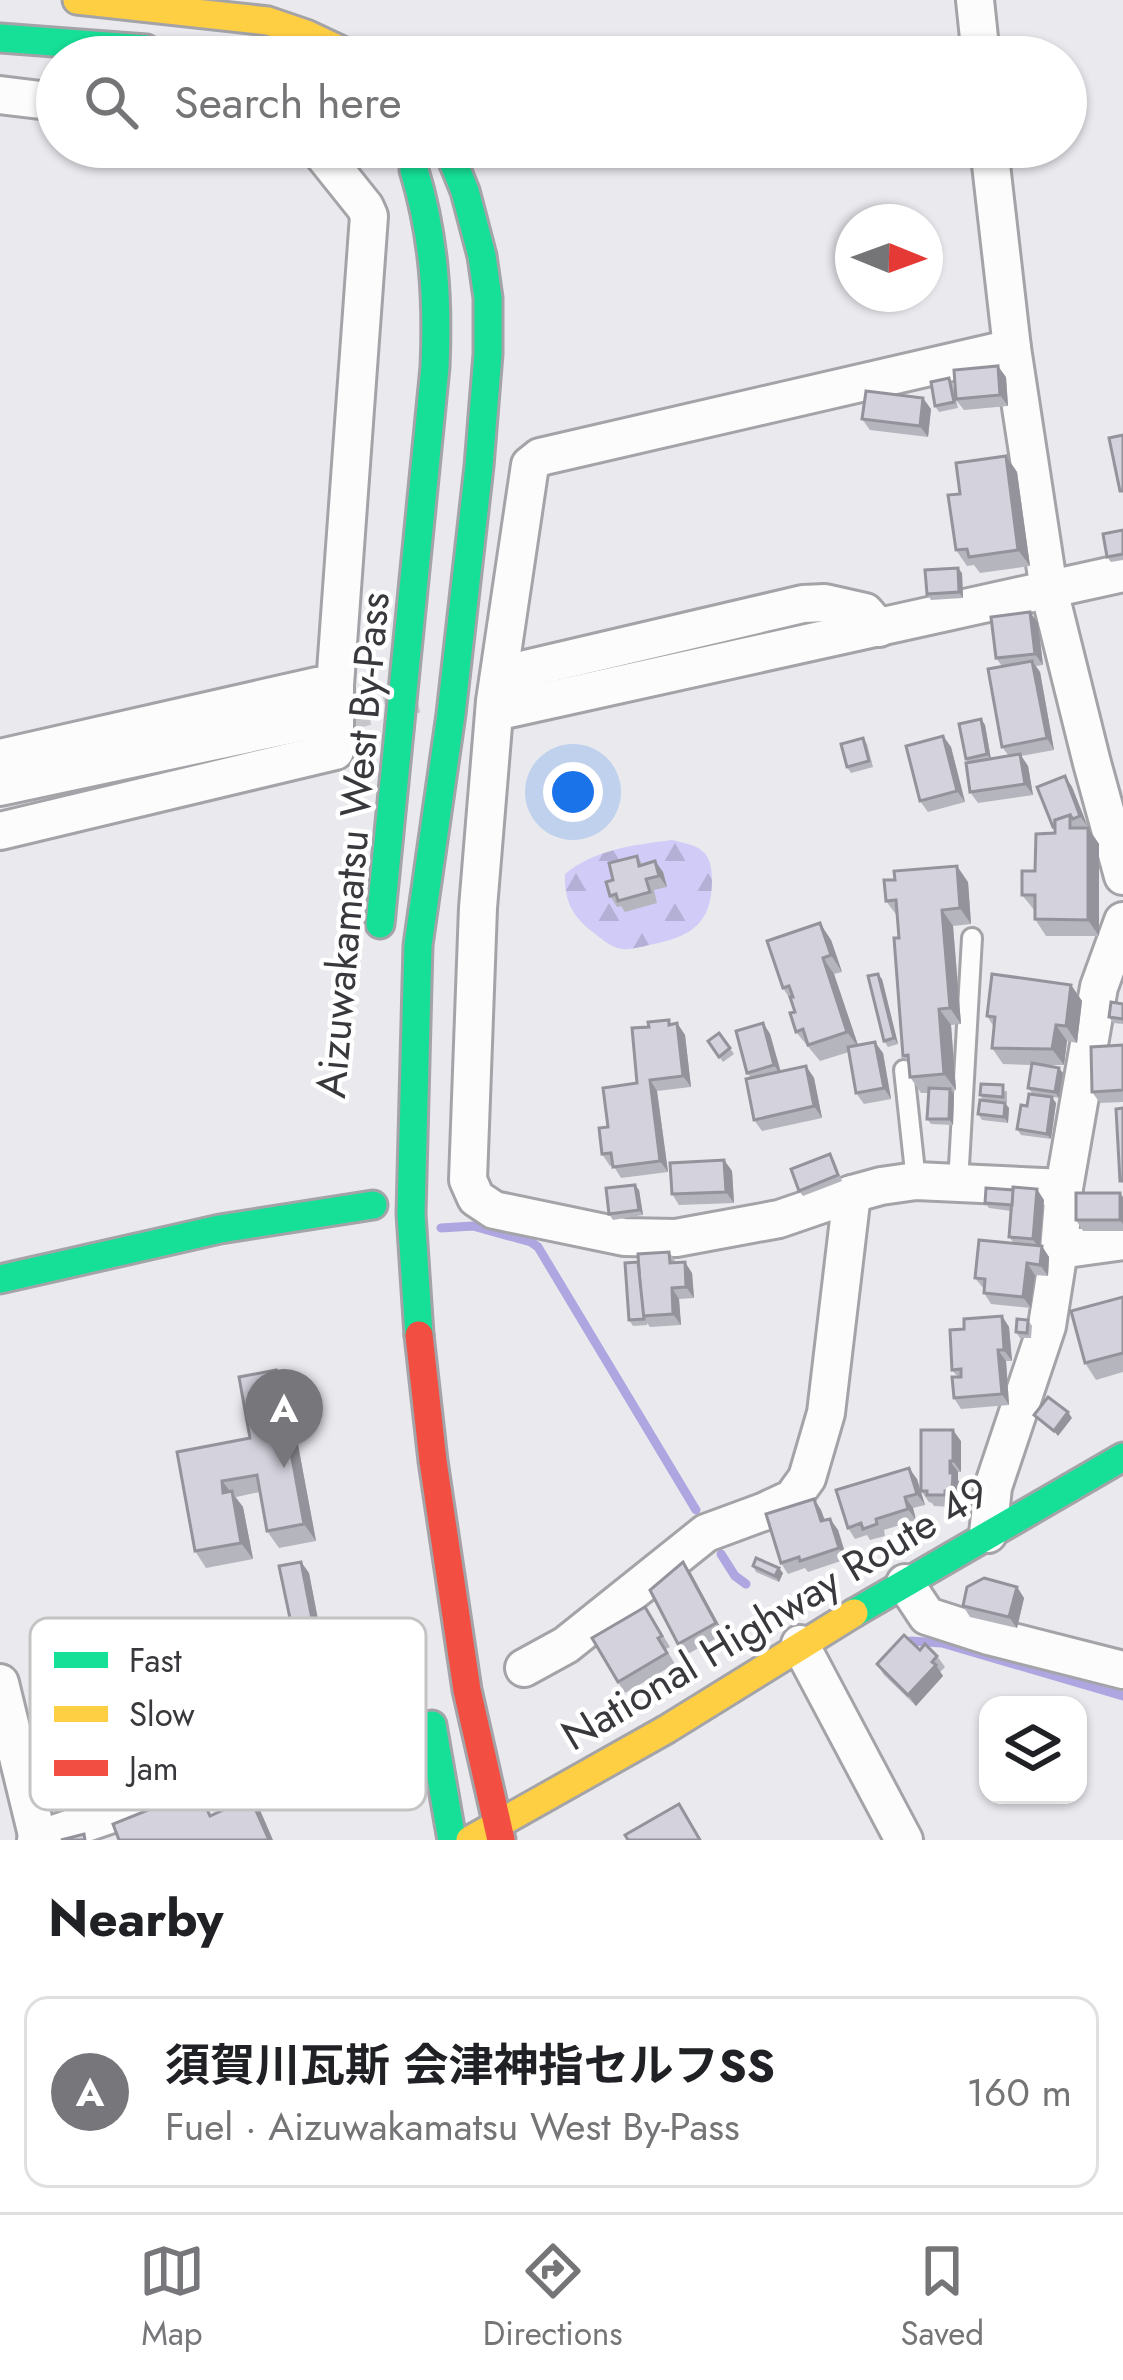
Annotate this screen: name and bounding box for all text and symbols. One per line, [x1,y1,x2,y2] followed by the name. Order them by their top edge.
[36,36,1087,168] search box
[78,69,144,135] icon: search
[174,70,402,135] text: Search here
[835,204,943,312] north arrow
[300,590,405,1101] street label: Aizuwakamatsu West By-Pass
[543,762,603,822] your location
[245,1369,323,1468] pin: A
[550,1461,1001,1766] street label: National Highway Route 49
[30,1618,426,1810] legend
[129,1637,182,1684] text: Fast
[129,1691,195,1738] text: Slow
[979,1696,1087,1804] map controls
[979,1696,1087,1804] button: layers
[125,1745,179,1792] text: Jam
[48,1881,223,1955] text: Nearby
[165,2033,775,2098] text: 須賀川瓦斯 会津神指セルフSS
[76,2064,104,2121] text: A
[966,2064,1072,2121] text: 160 m
[165,2098,740,2155] text: Fuel · Aizuwakamatsu West By-Pass
[139,2238,205,2357] tab: Map
[483,2238,623,2357] tab: Directions
[900,2238,984,2357] tab: Saved

